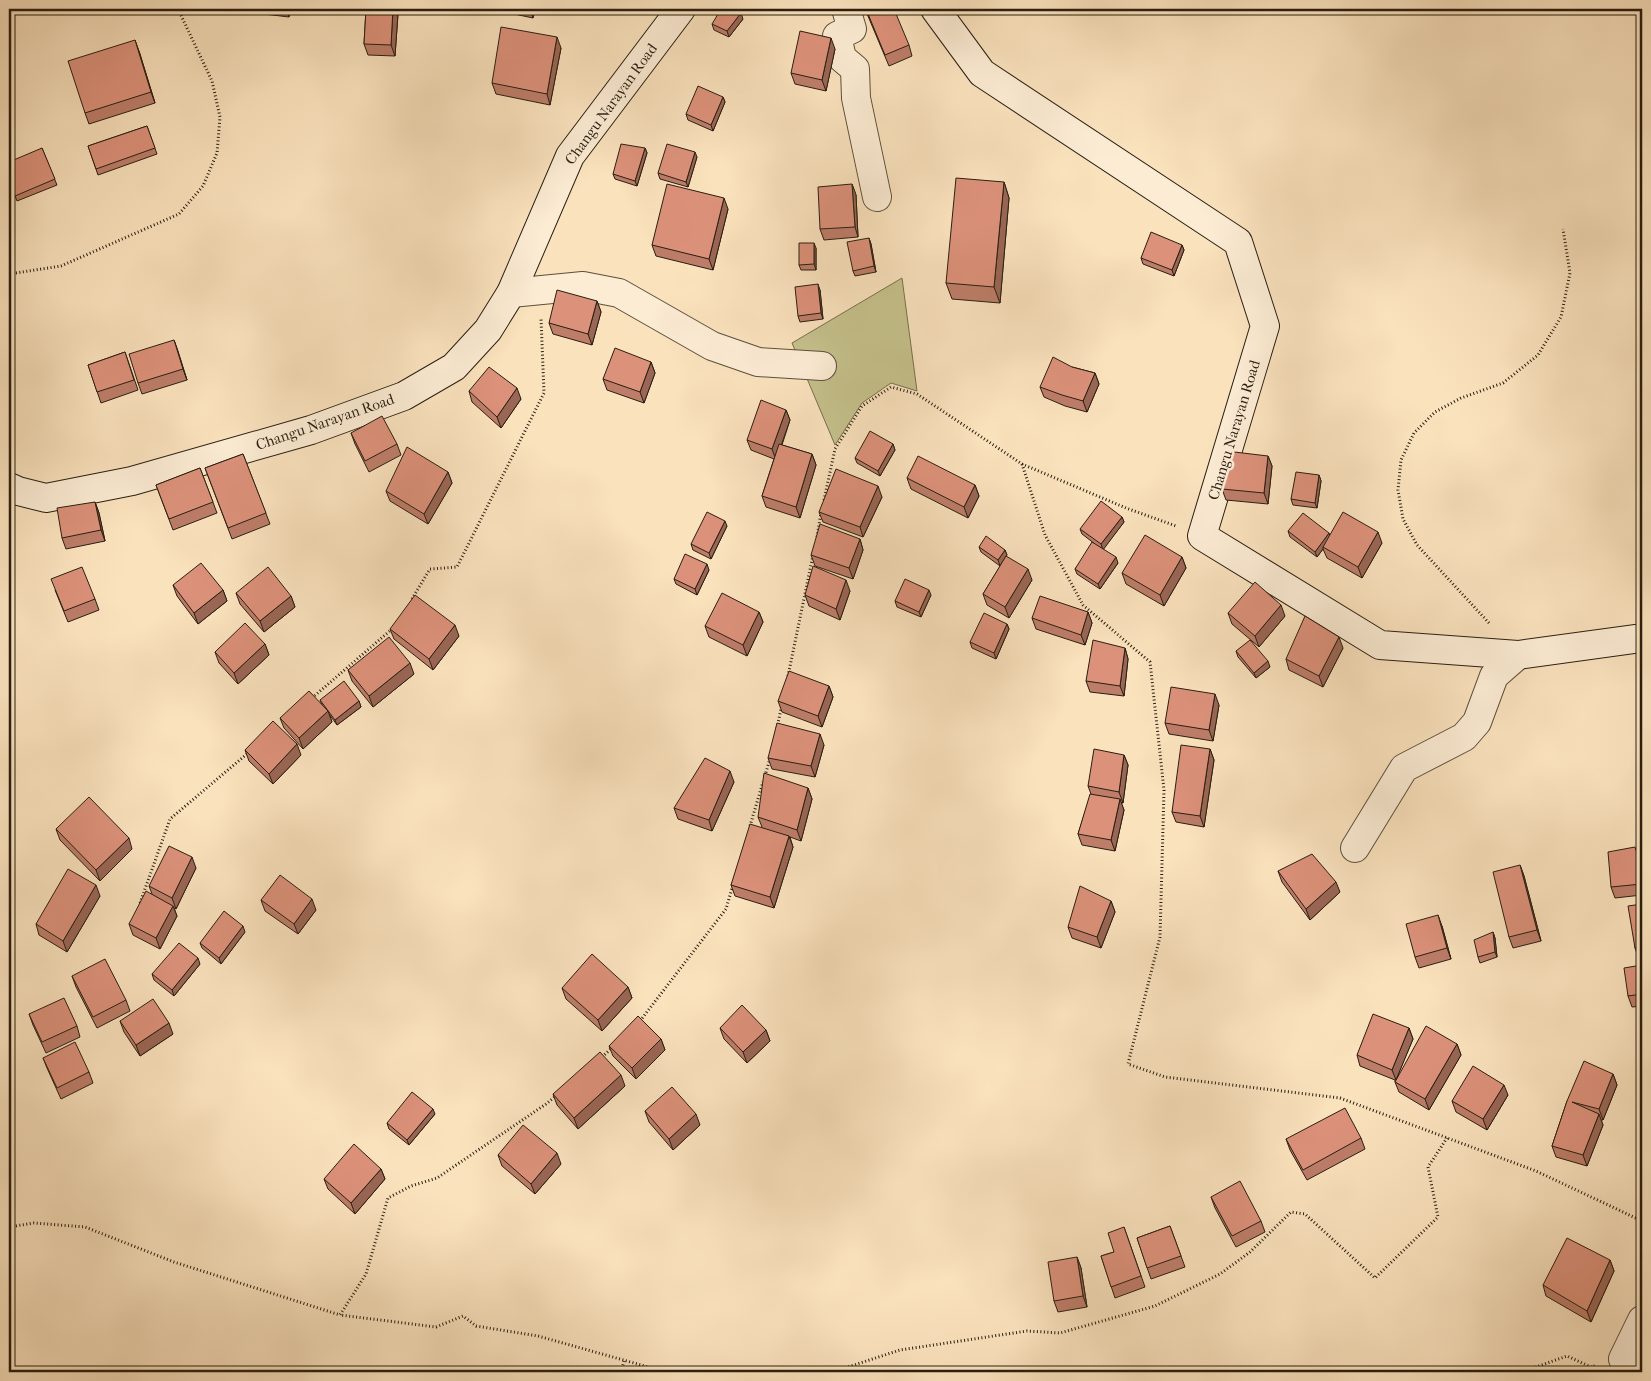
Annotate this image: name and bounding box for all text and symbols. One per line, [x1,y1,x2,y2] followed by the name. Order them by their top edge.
[561,39,661,168] street label: Changu Narayan Road
[1204,357,1264,502] street label: Changu Narayan Road
[253,390,397,454] street label: Changu Narayan Road

